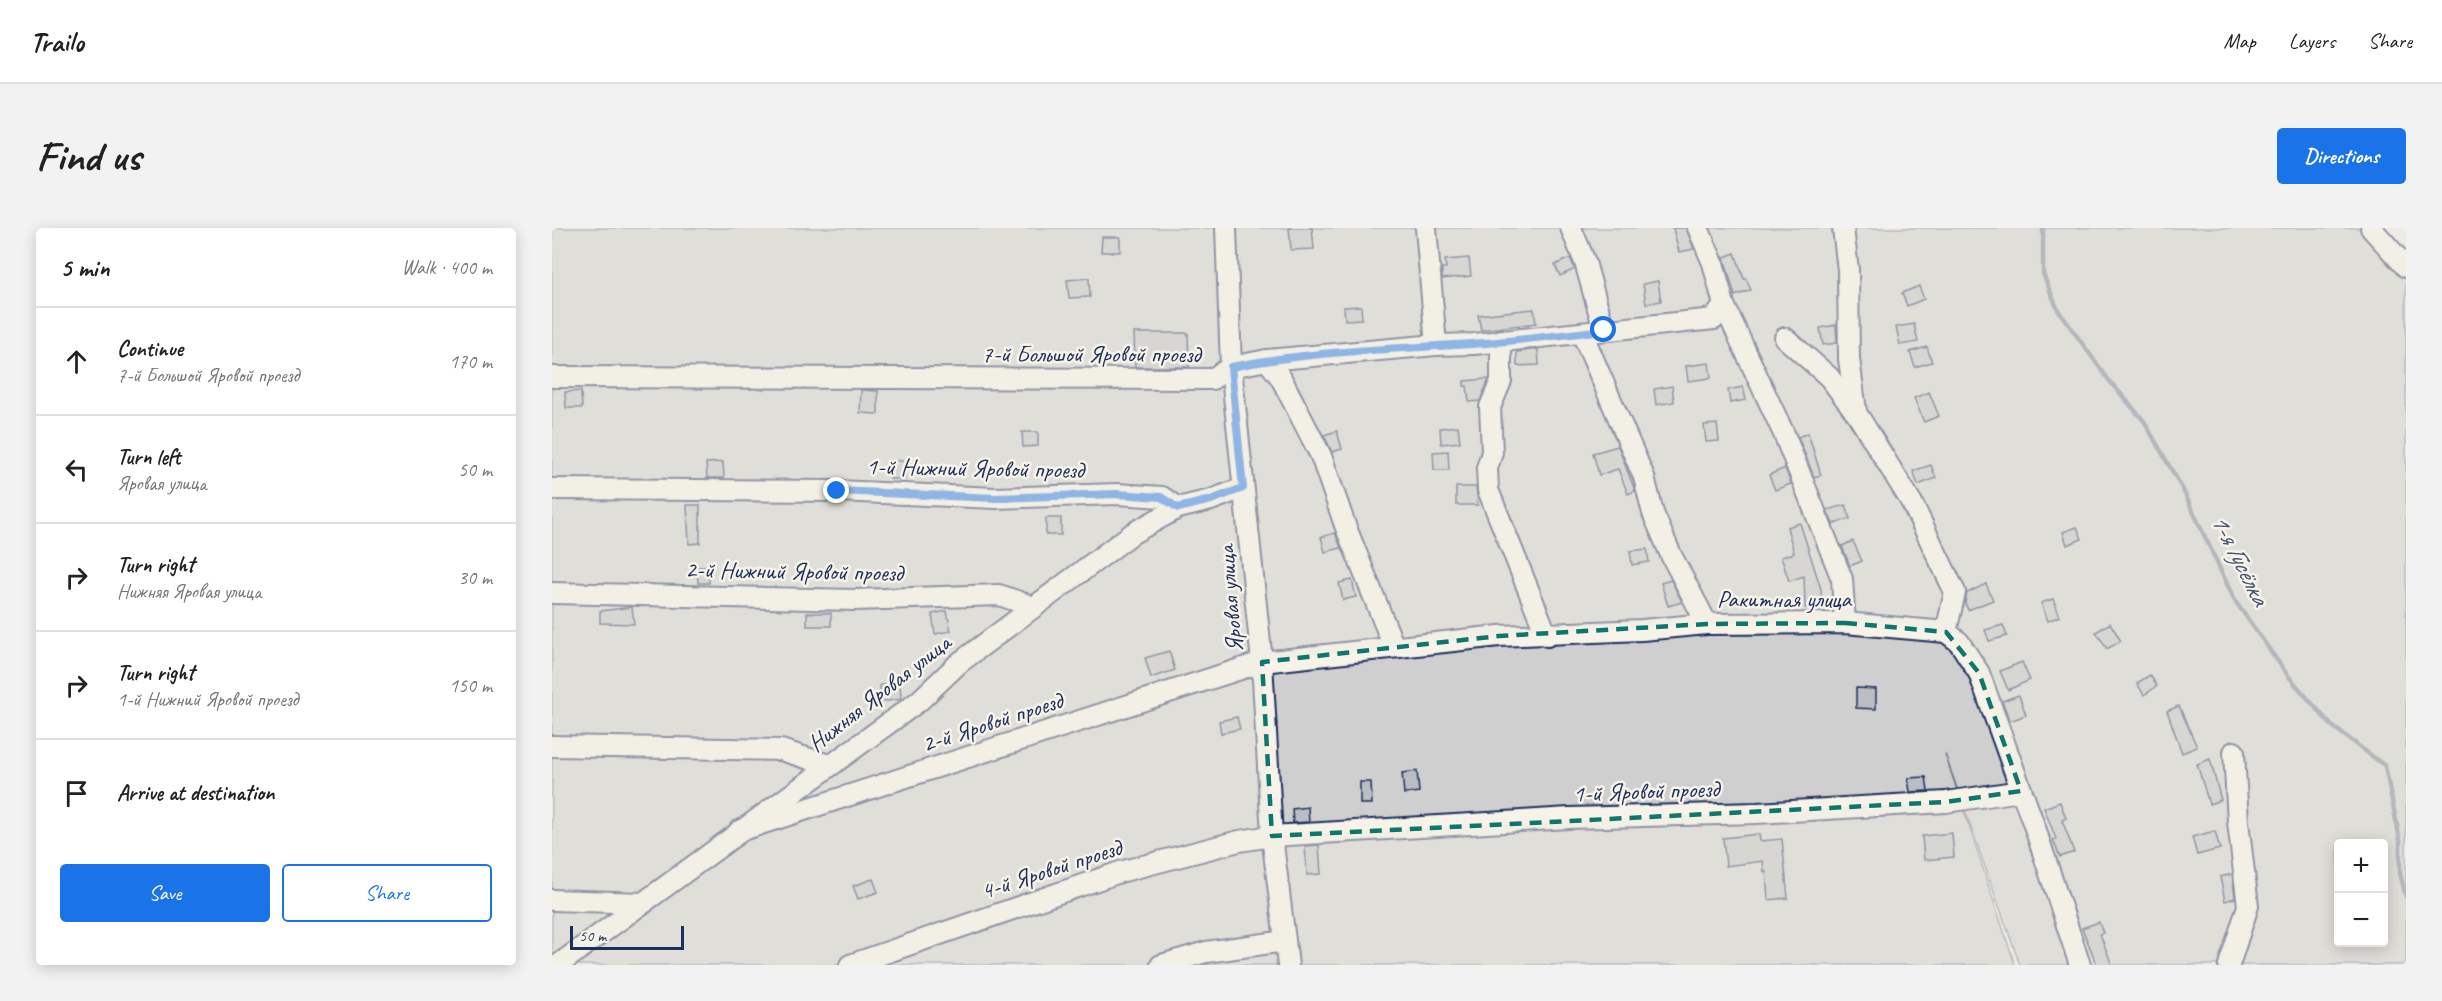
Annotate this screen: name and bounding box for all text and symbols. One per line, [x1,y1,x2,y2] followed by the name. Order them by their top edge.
[30,24,84,59] text: Trailo
[2223,28,2256,54] text: Map
[2289,28,2335,54] text: Layers
[2368,28,2412,54] text: Share
[2277,128,2406,184] button: Directions
[36,130,141,183] text: Find us
[60,251,109,284] text: 5 min
[402,255,492,280] text: Walk · 400 m
[1590,316,1616,342] route start
[117,335,183,363] text: Continue
[982,339,1203,369] street label: 7-й Большой Яровой проезд
[60,345,93,378] icon: ahead
[449,349,492,374] text: 170 m
[117,363,299,388] text: 7-й Большой Яровой проезд
[117,443,181,471] text: Turn left
[866,451,1087,485] street label: 1-й Нижний Яровой проезд
[60,453,93,486] icon: left
[458,457,492,482] text: 50 m
[117,471,207,496] text: Яровая улица
[823,477,849,503] route end
[2203,508,2278,613] water label: 1-я Гусёлка
[1210,542,1250,654] street label: Яровая улица
[117,551,194,579] text: Turn right
[685,554,906,588] street label: 2-й Нижний Яровой проезд
[60,561,93,594] icon: right
[458,565,492,590] text: 30 m
[117,579,261,604] text: Нижняя Яровая улица
[1717,584,1852,614] street label: Ракитная улица
[802,627,958,758] street label: Нижняя Яровая улица
[117,659,194,687] text: Turn right
[60,669,93,702] icon: right
[449,673,492,698] text: 150 m
[918,684,1069,759] street label: 2-й Яровой проезд
[117,687,298,712] text: 1-й Нижний Яровой проезд
[1572,773,1722,809] street label: 1-й Яровой проезд
[60,777,93,810] icon: arrive
[117,779,274,807] text: Arrive at destination
[977,831,1128,906] street label: 4-й Яровой проезд
[2334,839,2388,947] map controls
[2334,839,2388,893] button: +
[60,864,270,922] button: Save
[282,864,492,922] button: Share
[2334,893,2388,947] button: −
[570,923,684,950] scale bar
[579,926,606,946] text: 50 m

